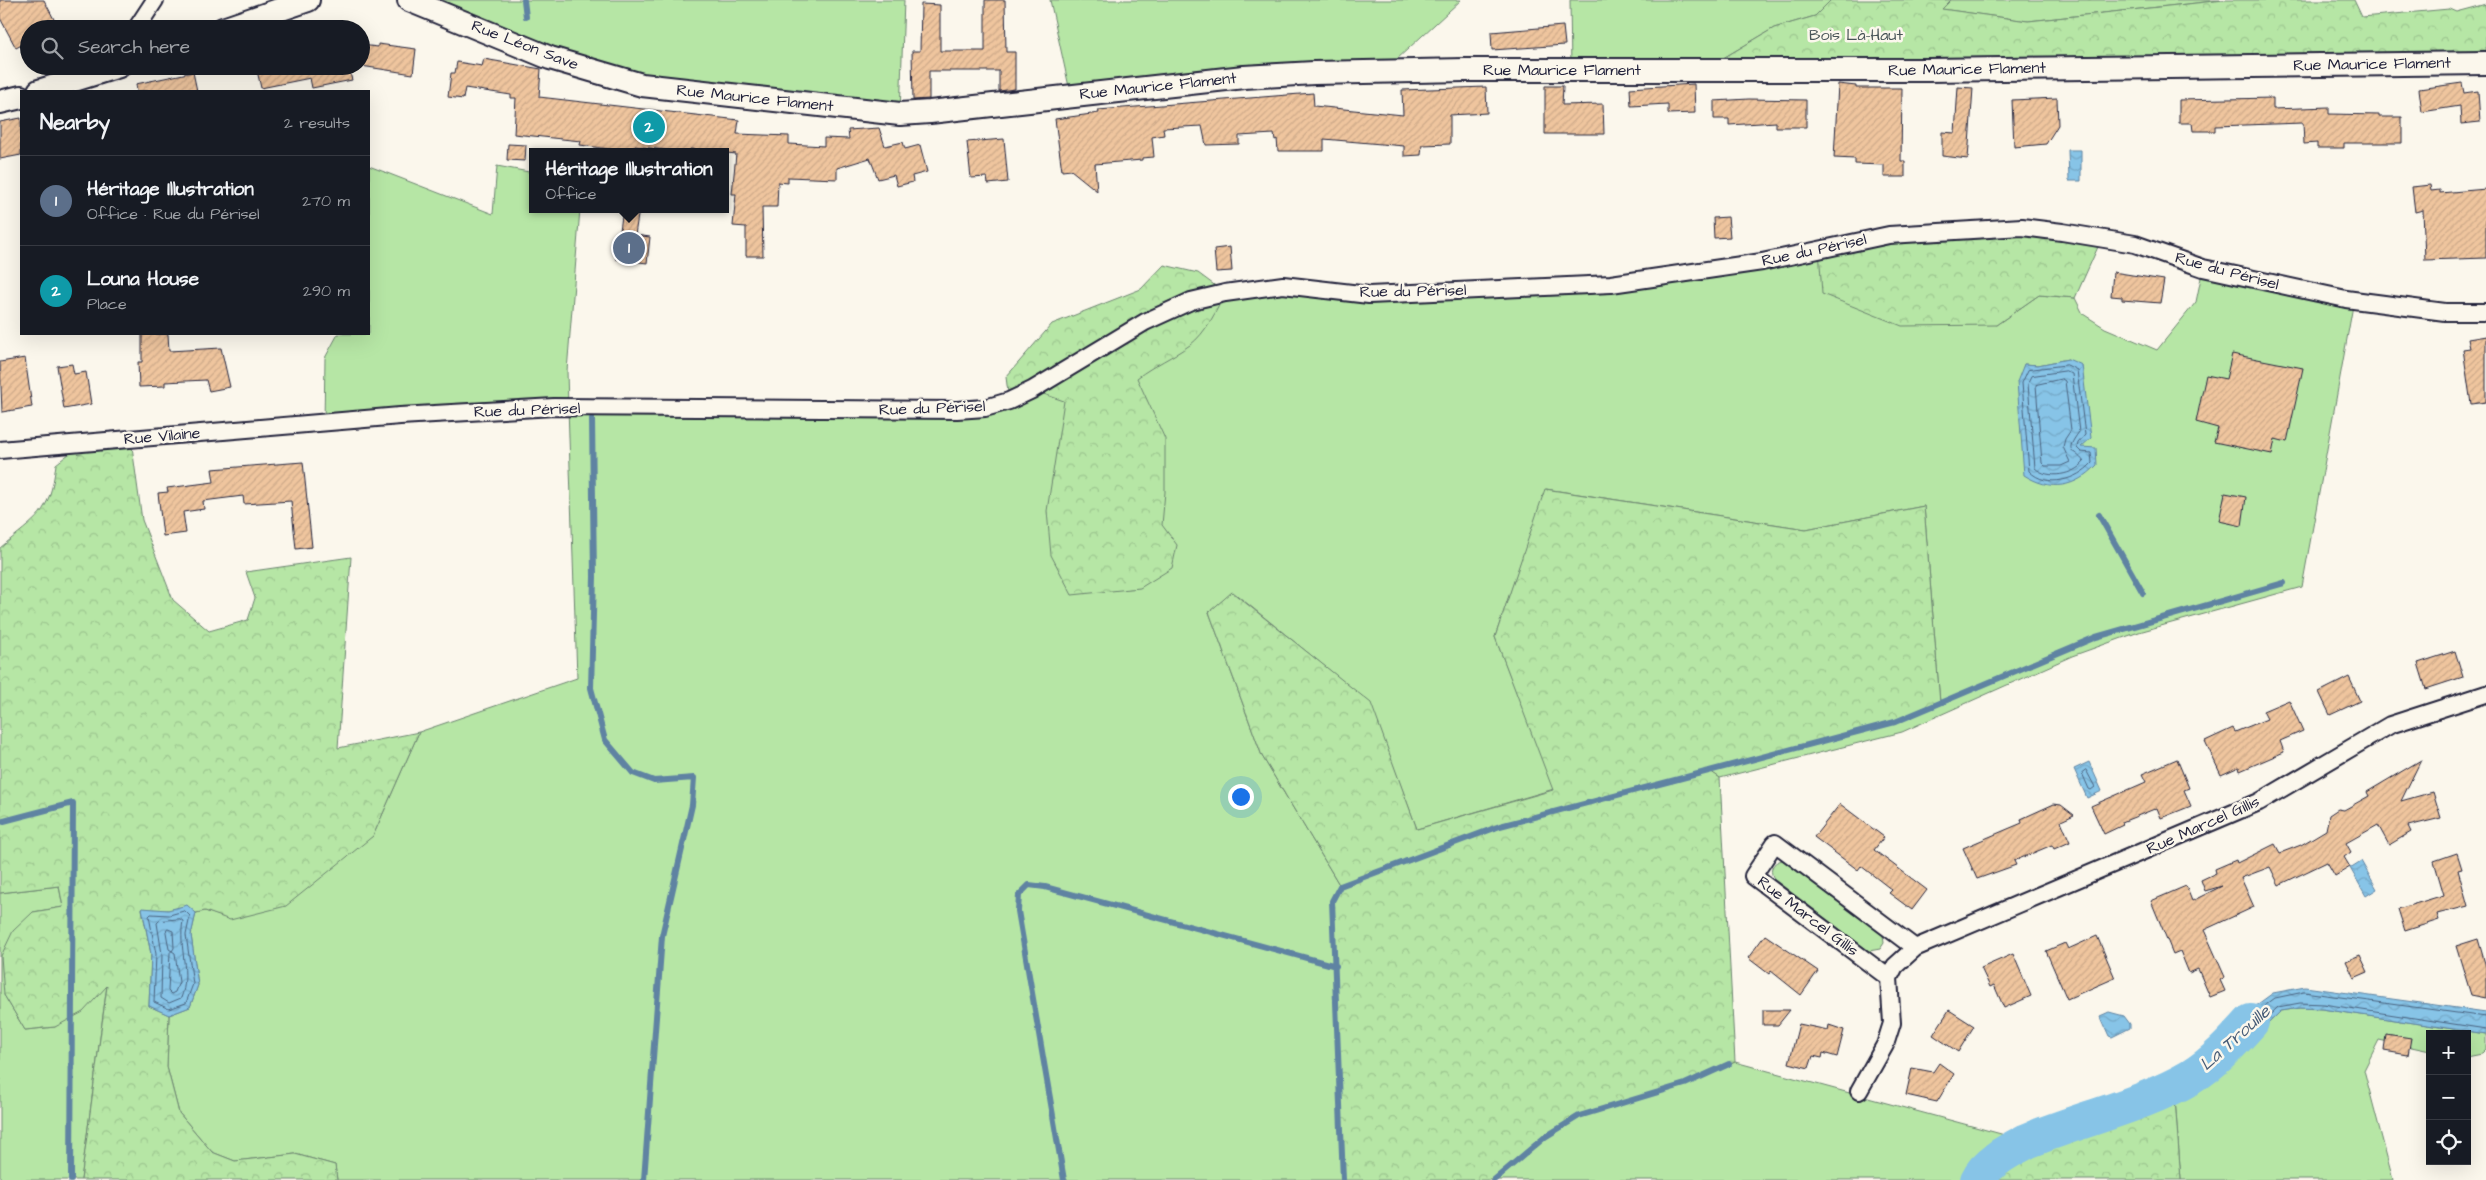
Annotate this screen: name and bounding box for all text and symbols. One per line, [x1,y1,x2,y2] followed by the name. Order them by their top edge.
[468,14,582,76] street label: Rue Léon Save
[20,20,370,75] search box
[1809,24,1903,46] park label: Bois Là-Haut
[38,34,66,62] icon: search
[78,34,190,61] text: Search here
[2293,52,2452,76] street label: Rue Maurice Flament
[1888,57,2047,81] street label: Rue Maurice Flament
[1483,59,1641,81] street label: Rue Maurice Flament
[1078,67,1238,105] street label: Rue Maurice Flament
[675,79,835,117] street label: Rue Maurice Flament
[40,108,110,137] text: Nearby
[633,108,665,146] pin: 2
[284,112,350,134] text: 2 results
[529,148,729,213] popup
[546,156,712,183] text: Héritage Illustration
[87,176,254,203] text: Héritage Illustration
[546,183,597,205] text: Office
[55,190,57,212] text: 1
[302,190,350,212] text: 270 m
[87,203,260,225] text: Office · Rue du Périsel
[1760,228,1868,272] street label: Rue du Périsel
[613,229,645,267] pin: 1
[2173,247,2281,295] street label: Rue du Périsel
[87,266,199,293] text: Louna House
[1359,279,1467,303] street label: Rue du Périsel
[51,280,61,302] text: 2
[303,280,350,302] text: 290 m
[87,293,127,315] text: Place
[878,395,986,421] street label: Rue du Périsel
[473,397,581,423] street label: Rue du Périsel
[123,422,202,450] street label: Rue Vilaine
[1228,784,1254,810] your location
[2143,790,2263,860] street label: Rue Marcel Gillis
[1753,871,1863,961] street label: Rue Marcel Gillis
[2194,999,2277,1077] water label: La Trouille
[2426,1030,2471,1165] map controls
[2426,1030,2471,1075] button: +
[2426,1075,2471,1120] button: −
[2426,1120,2471,1165] button: locate

